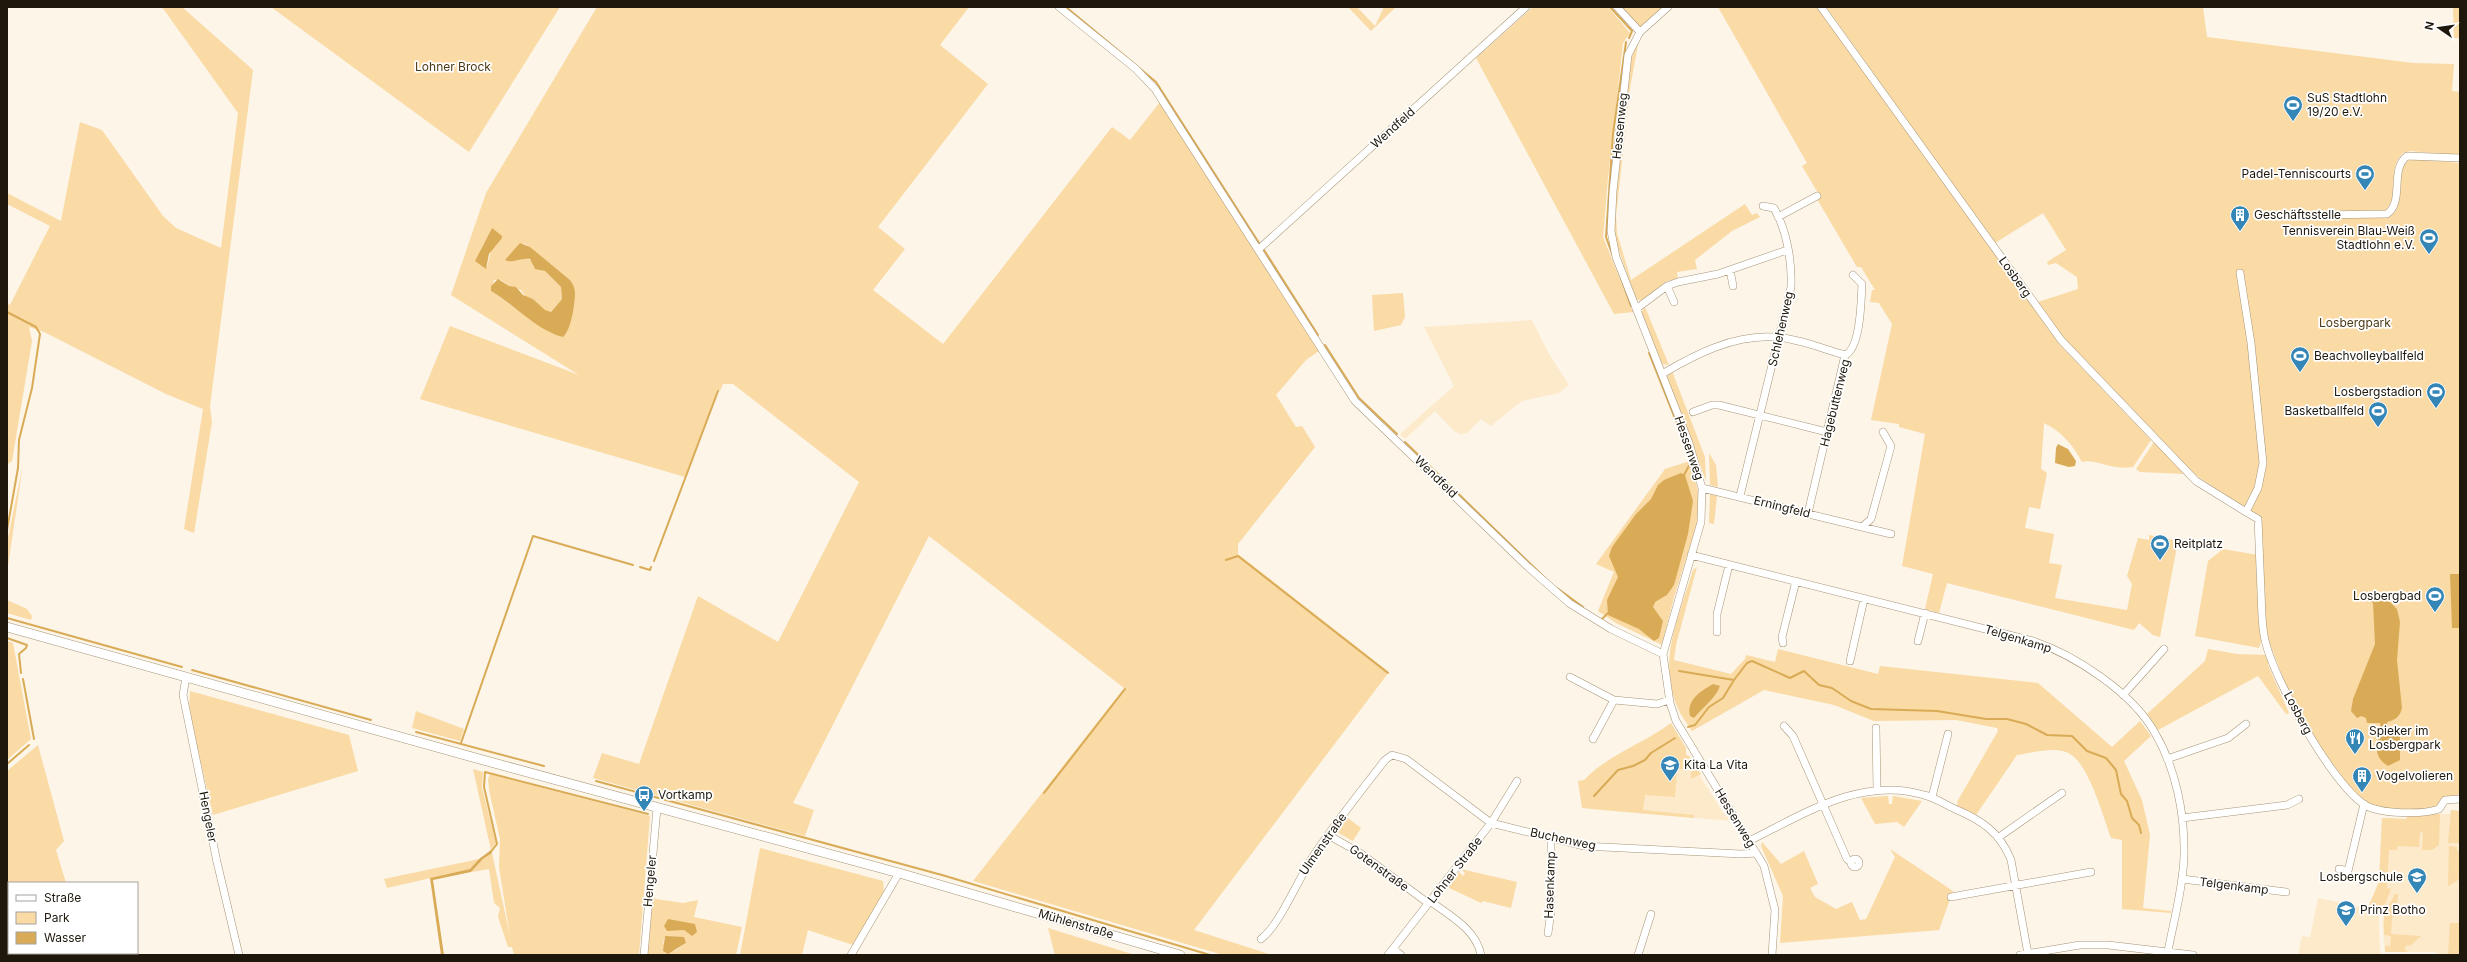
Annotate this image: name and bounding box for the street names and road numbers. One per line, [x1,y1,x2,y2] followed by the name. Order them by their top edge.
[1609,92,1630,160] street label: Hessenweg
[1368,104,1418,151] street label: Wendfeld
[1996,254,2035,300] street label: Losberg
[1765,290,1796,368] street label: Schlehenweg
[1816,357,1853,448] street label: Hagebuttenweg
[1672,414,1707,482] street label: Hessenweg
[1412,452,1461,501] street label: Wendfeld
[1752,492,1812,521] street label: Erningfeld
[1983,621,2053,656] street label: Telgenkamp
[2281,689,2316,737] street label: Losberg
[1712,785,1759,850] street label: Hessenweg
[196,790,221,844] street label: Hengeler
[1296,810,1349,878] street label: Ulmenstraße
[1529,824,1597,853] street label: Buchenweg
[1424,833,1485,906] street label: Lohner Straße
[1347,841,1412,894] street label: Gotenstraße
[1541,851,1558,919] street label: Hasenkamp
[640,854,659,907] street label: Hengeler
[2199,874,2269,897] street label: Telgenkamp
[1037,906,1116,941] street label: Mühlenstraße

